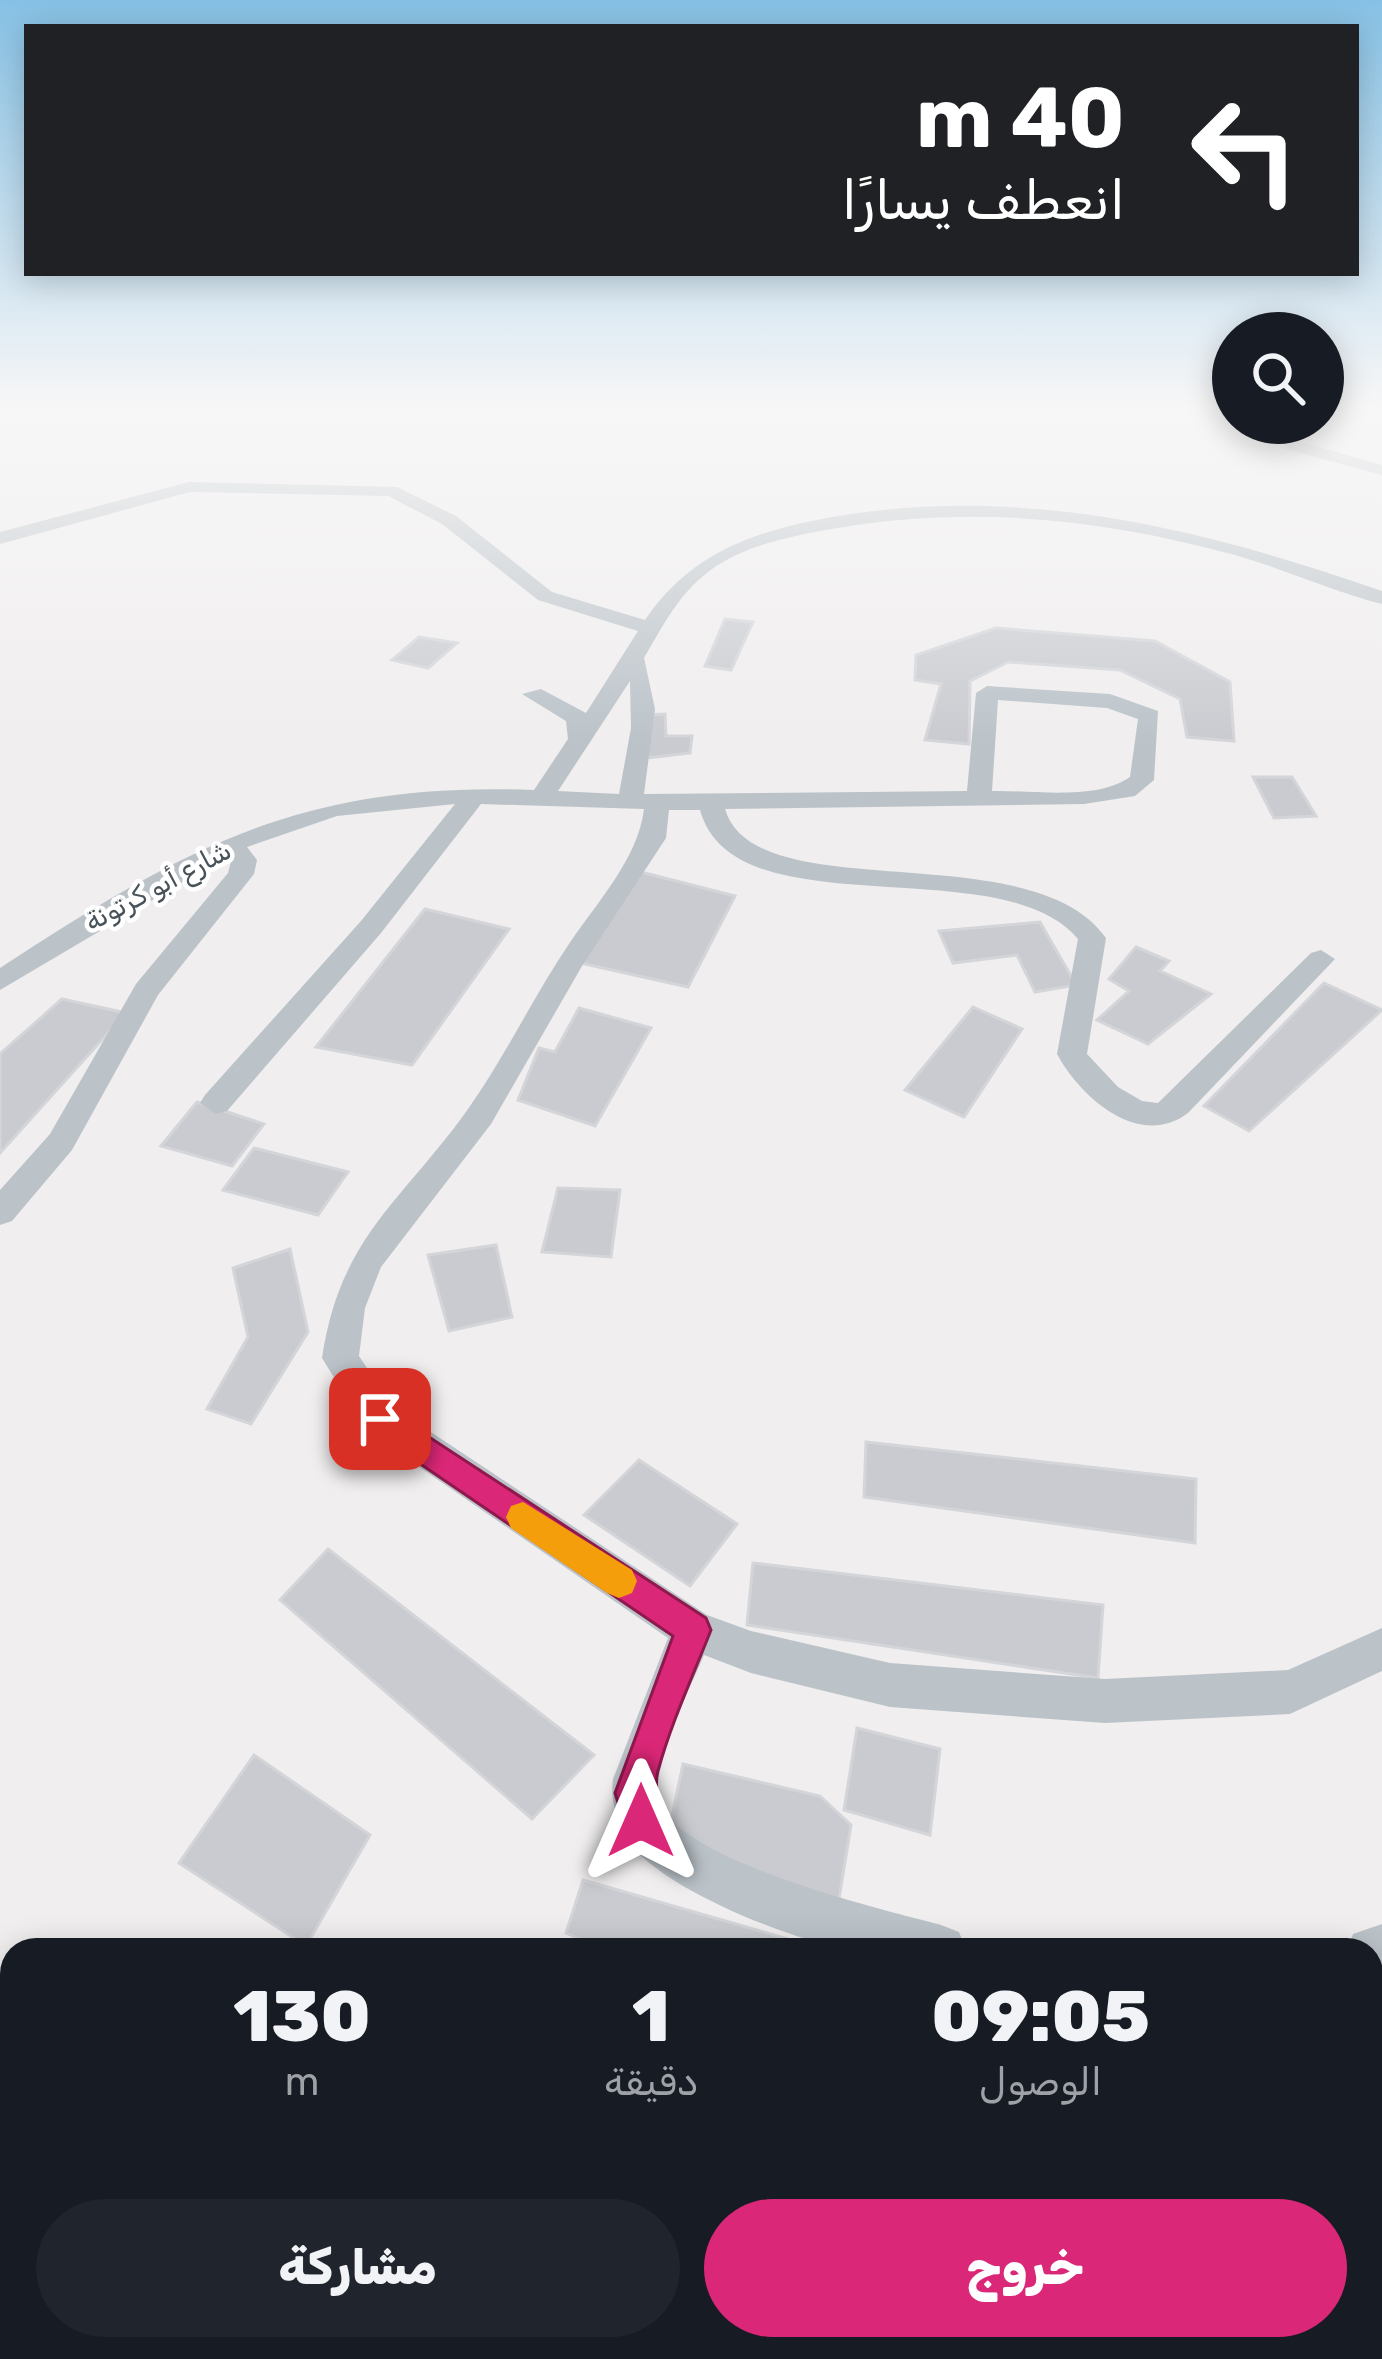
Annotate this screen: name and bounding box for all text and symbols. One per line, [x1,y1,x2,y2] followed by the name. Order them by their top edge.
[916,68,1125,168] text: 40 m
[1167,72,1323,228] icon: left
[842,169,1125,233] text: انعطف يسارًا
[1212,312,1344,444] map controls
[1212,312,1344,444] button: search
[79,834,238,940] street label: شارع أبو كرتونة
[329,1368,431,1470] pin
[347,1386,413,1452] icon: arrive
[578,1758,704,1884] position arrow
[233,1974,371,2059] text: 130
[632,1974,670,2059] text: 1
[931,1974,1150,2059] text: 09:05
[285,2059,319,2105] text: m
[604,2059,698,2105] text: دقيقة
[979,2059,1102,2105] text: الوصول
[36,2199,680,2337] button: مشاركة
[704,2199,1347,2337] button: خروج

